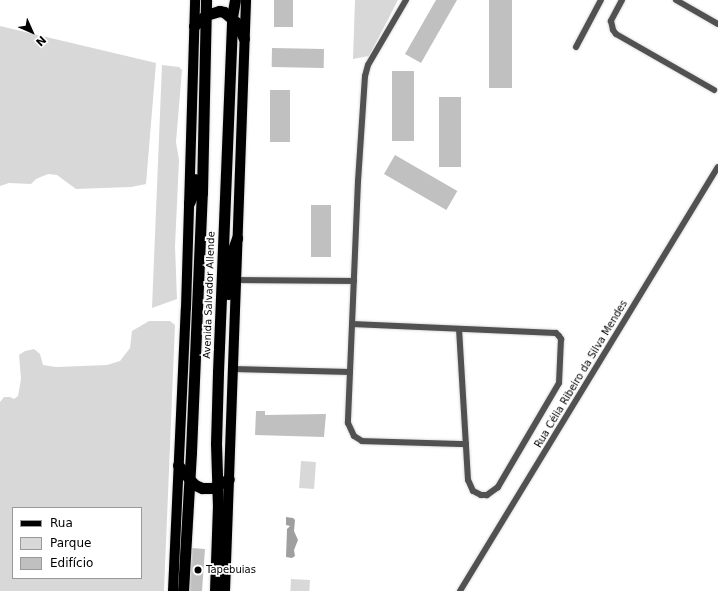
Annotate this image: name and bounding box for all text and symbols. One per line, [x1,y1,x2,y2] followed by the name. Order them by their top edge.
[12,12,52,52] north arrow
[33,33,49,49] text: N
[201,231,217,359] street label: Avenida Salvador Allende
[532,298,630,450] street label: Rua Célia Ribeiro da Silva Mendes
[12,507,142,579] legend
[50,516,73,530] text: Rua
[50,536,91,550] text: Parque
[50,556,93,570] text: Edifício
[206,564,256,576] place label: Tapebuias
[193,565,203,575] marker: Tapebuias

